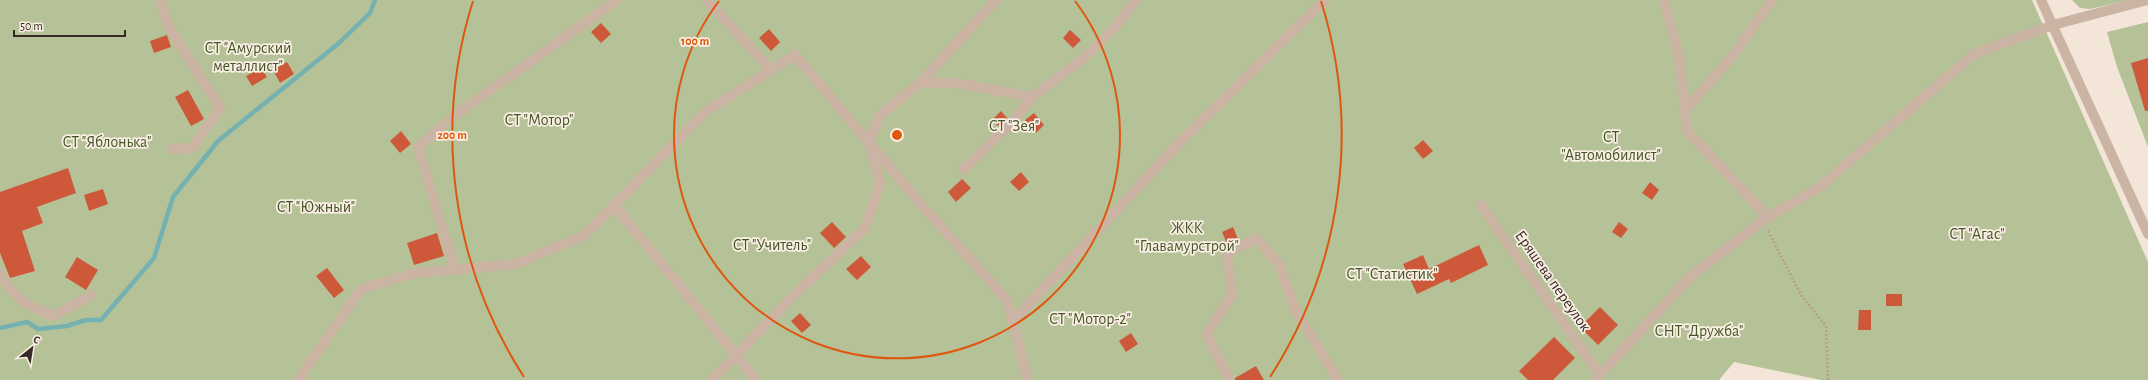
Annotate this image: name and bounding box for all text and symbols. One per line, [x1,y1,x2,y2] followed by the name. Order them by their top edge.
[14,12,125,38] scale bar
[20,20,43,32] text: 50 m
[681,35,709,47] text: 100 m
[204,40,292,74] park label: СТ "Амурский металлист"
[504,112,574,128] park label: СТ "Мотор"
[989,118,1039,134] park label: СТ "Зея"
[890,128,904,142] centre of rings
[437,129,467,141] text: 200 m
[1561,129,1661,163] park label: СТ "Автомобилист"
[63,134,151,150] park label: СТ "Яблонька"
[277,199,355,215] park label: СТ "Южный"
[1135,220,1239,255] park label: ЖКК "Главамурстрой"
[1949,226,2005,242] park label: СТ "Агас"
[1511,227,1594,336] street label: Еряшева переулок
[733,237,811,253] park label: СТ "Учитель"
[1346,266,1438,282] park label: СТ "Статистик"
[1049,311,1131,327] park label: СТ "Мотор-2"
[1655,323,1744,340] park label: СНТ "Дружба"
[12,328,52,368] north arrow
[31,333,42,346] text: С

